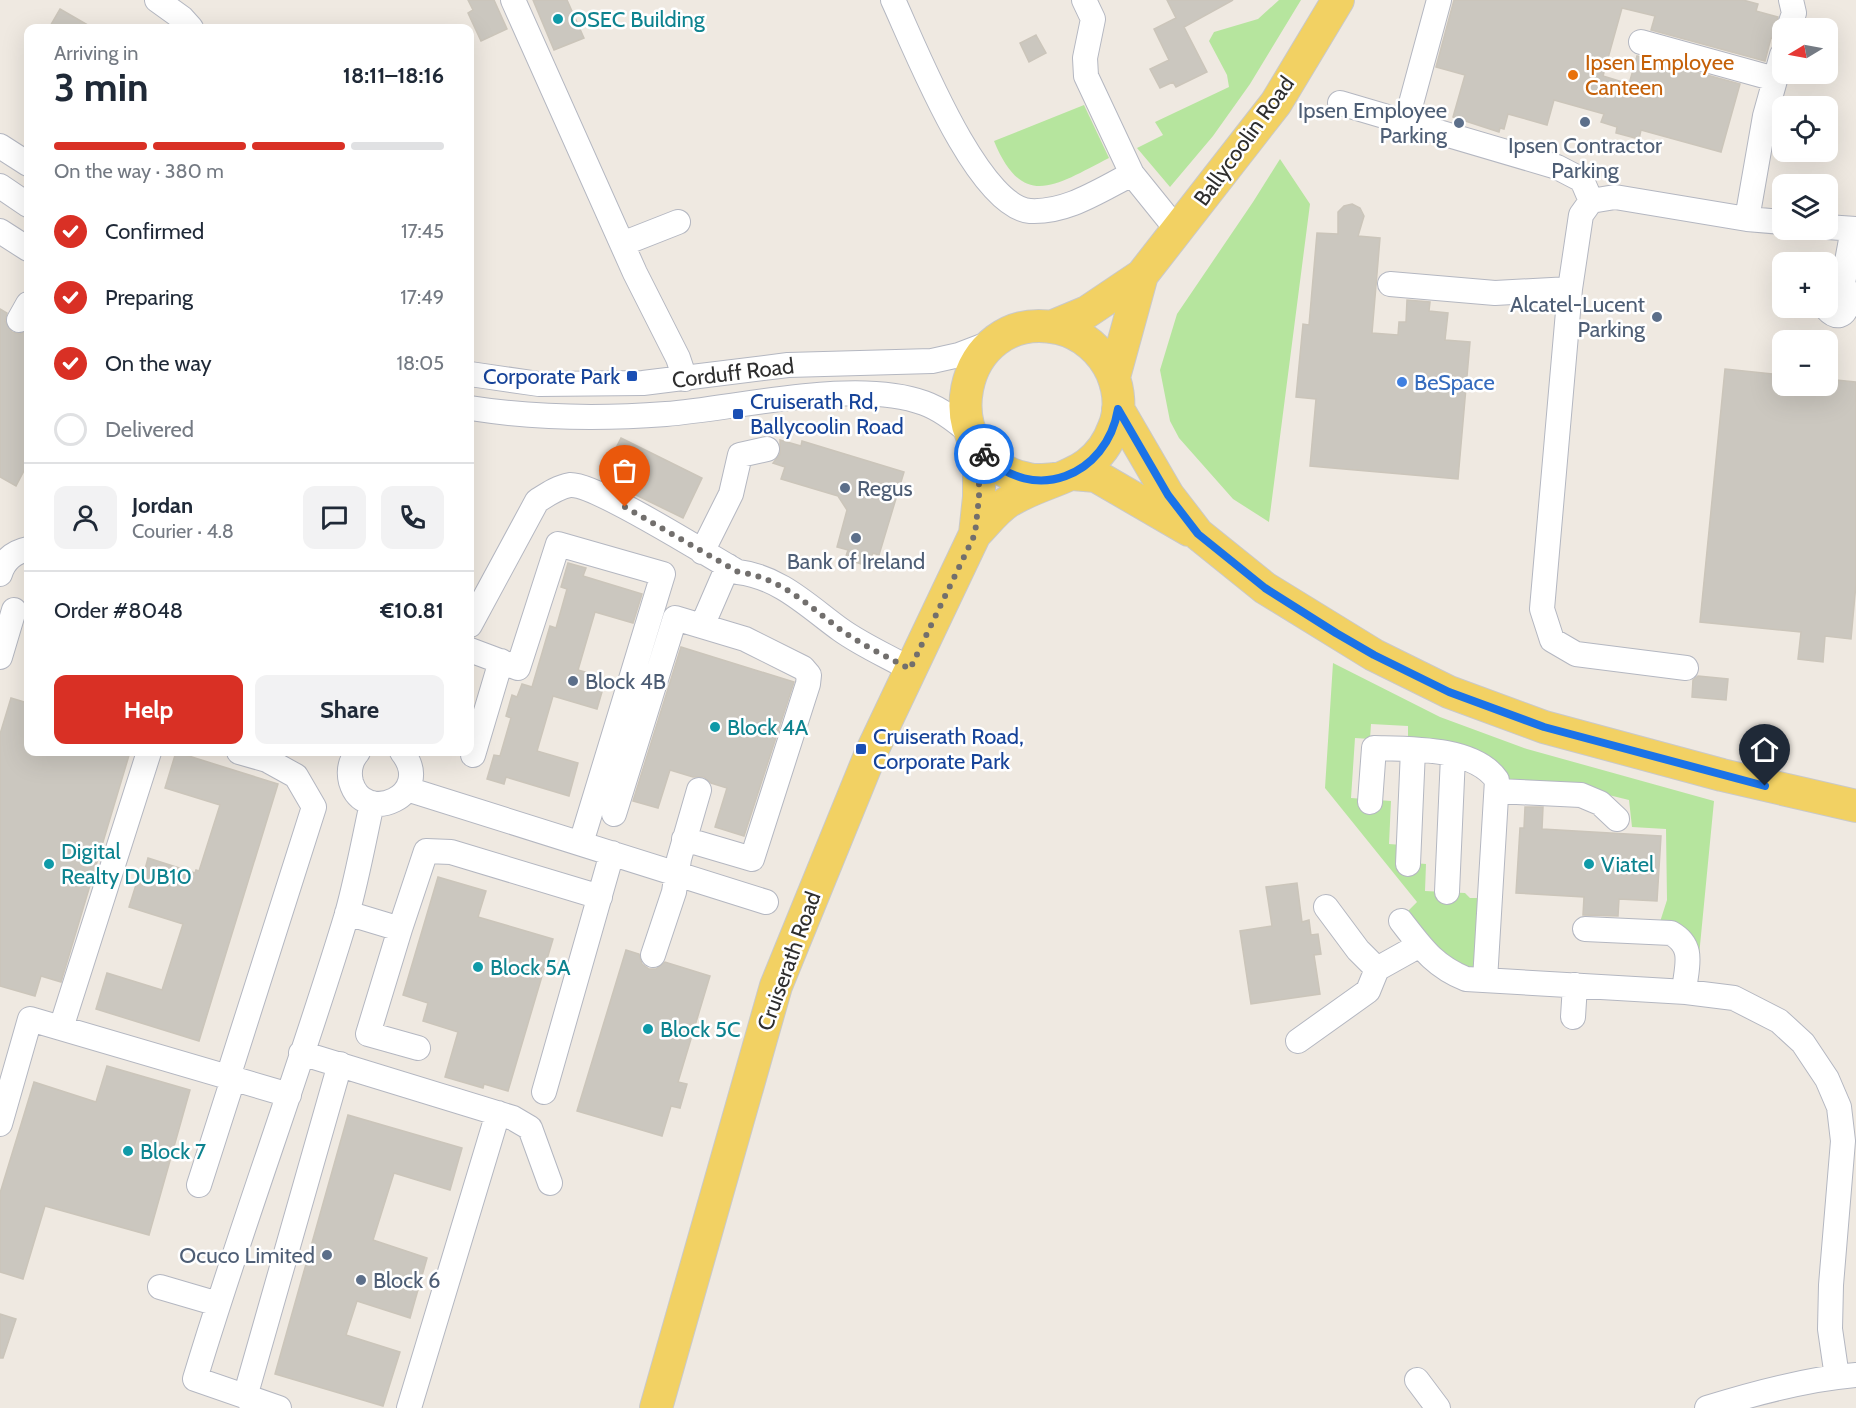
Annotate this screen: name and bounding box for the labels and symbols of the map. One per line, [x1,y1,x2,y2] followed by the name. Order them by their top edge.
[570,6,706,33] place label: OSEC Building
[551,12,565,26] marker: OSEC Building
[1772,18,1838,84] north arrow
[1585,49,1734,101] place label: Ipsen Employee Canteen
[1566,68,1580,82] marker: Ipsen Employee Canteen
[1188,71,1300,211] street label: Ballycoolin Road
[1298,97,1448,149] place label: Ipsen Employee Parking
[1578,115,1592,129] marker: Ipsen Contractor Parking
[1452,116,1466,130] marker: Ipsen Employee Parking
[1508,132,1662,184] place label: Ipsen Contractor Parking
[1510,291,1646,343] place label: Alcatel-Lucent Parking
[1650,310,1664,324] marker: Alcatel-Lucent Parking
[670,352,796,394] street label: Corduff Road
[483,363,620,390] place label: Corporate Park
[625,369,639,383] marker: Corporate Park
[1414,369,1495,396] place label: BeSpace
[1395,375,1409,389] marker: BeSpace
[750,388,904,440] place label: Cruiserath Rd, Ballycoolin Road
[731,407,745,421] marker: Cruiserath Rd, Ballycoolin Road
[954,424,1014,484] courier
[599,445,650,507] pin
[857,475,913,502] place label: Regus
[838,481,852,495] marker: Regus
[849,531,863,545] marker: Bank of Ireland
[787,548,925,575] place label: Bank of Ireland
[585,668,666,695] place label: Block 4B
[566,674,580,688] marker: Block 4B
[727,714,809,741] place label: Block 4A
[708,720,722,734] marker: Block 4A
[873,723,1024,775] place label: Cruiserath Road, Corporate Park
[1739,724,1790,786] pin
[854,742,868,756] marker: Cruiserath Road, Corporate Park
[61,838,192,890] place label: Digital Realty DUB10
[1601,851,1655,878] place label: Viatel
[42,857,56,871] marker: Digital Realty DUB10
[1582,857,1596,871] marker: Viatel
[751,888,827,1034] street label: Cruiserath Road
[490,954,571,981] place label: Block 5A
[471,960,485,974] marker: Block 5A
[660,1016,740,1043] place label: Block 5C
[641,1022,655,1036] marker: Block 5C
[140,1138,206,1165] place label: Block 7
[121,1144,135,1158] marker: Block 7
[179,1242,315,1269] place label: Ocuco Limited
[320,1248,334,1262] marker: Ocuco Limited
[373,1267,440,1294] place label: Block 6
[354,1273,368,1287] marker: Block 6

